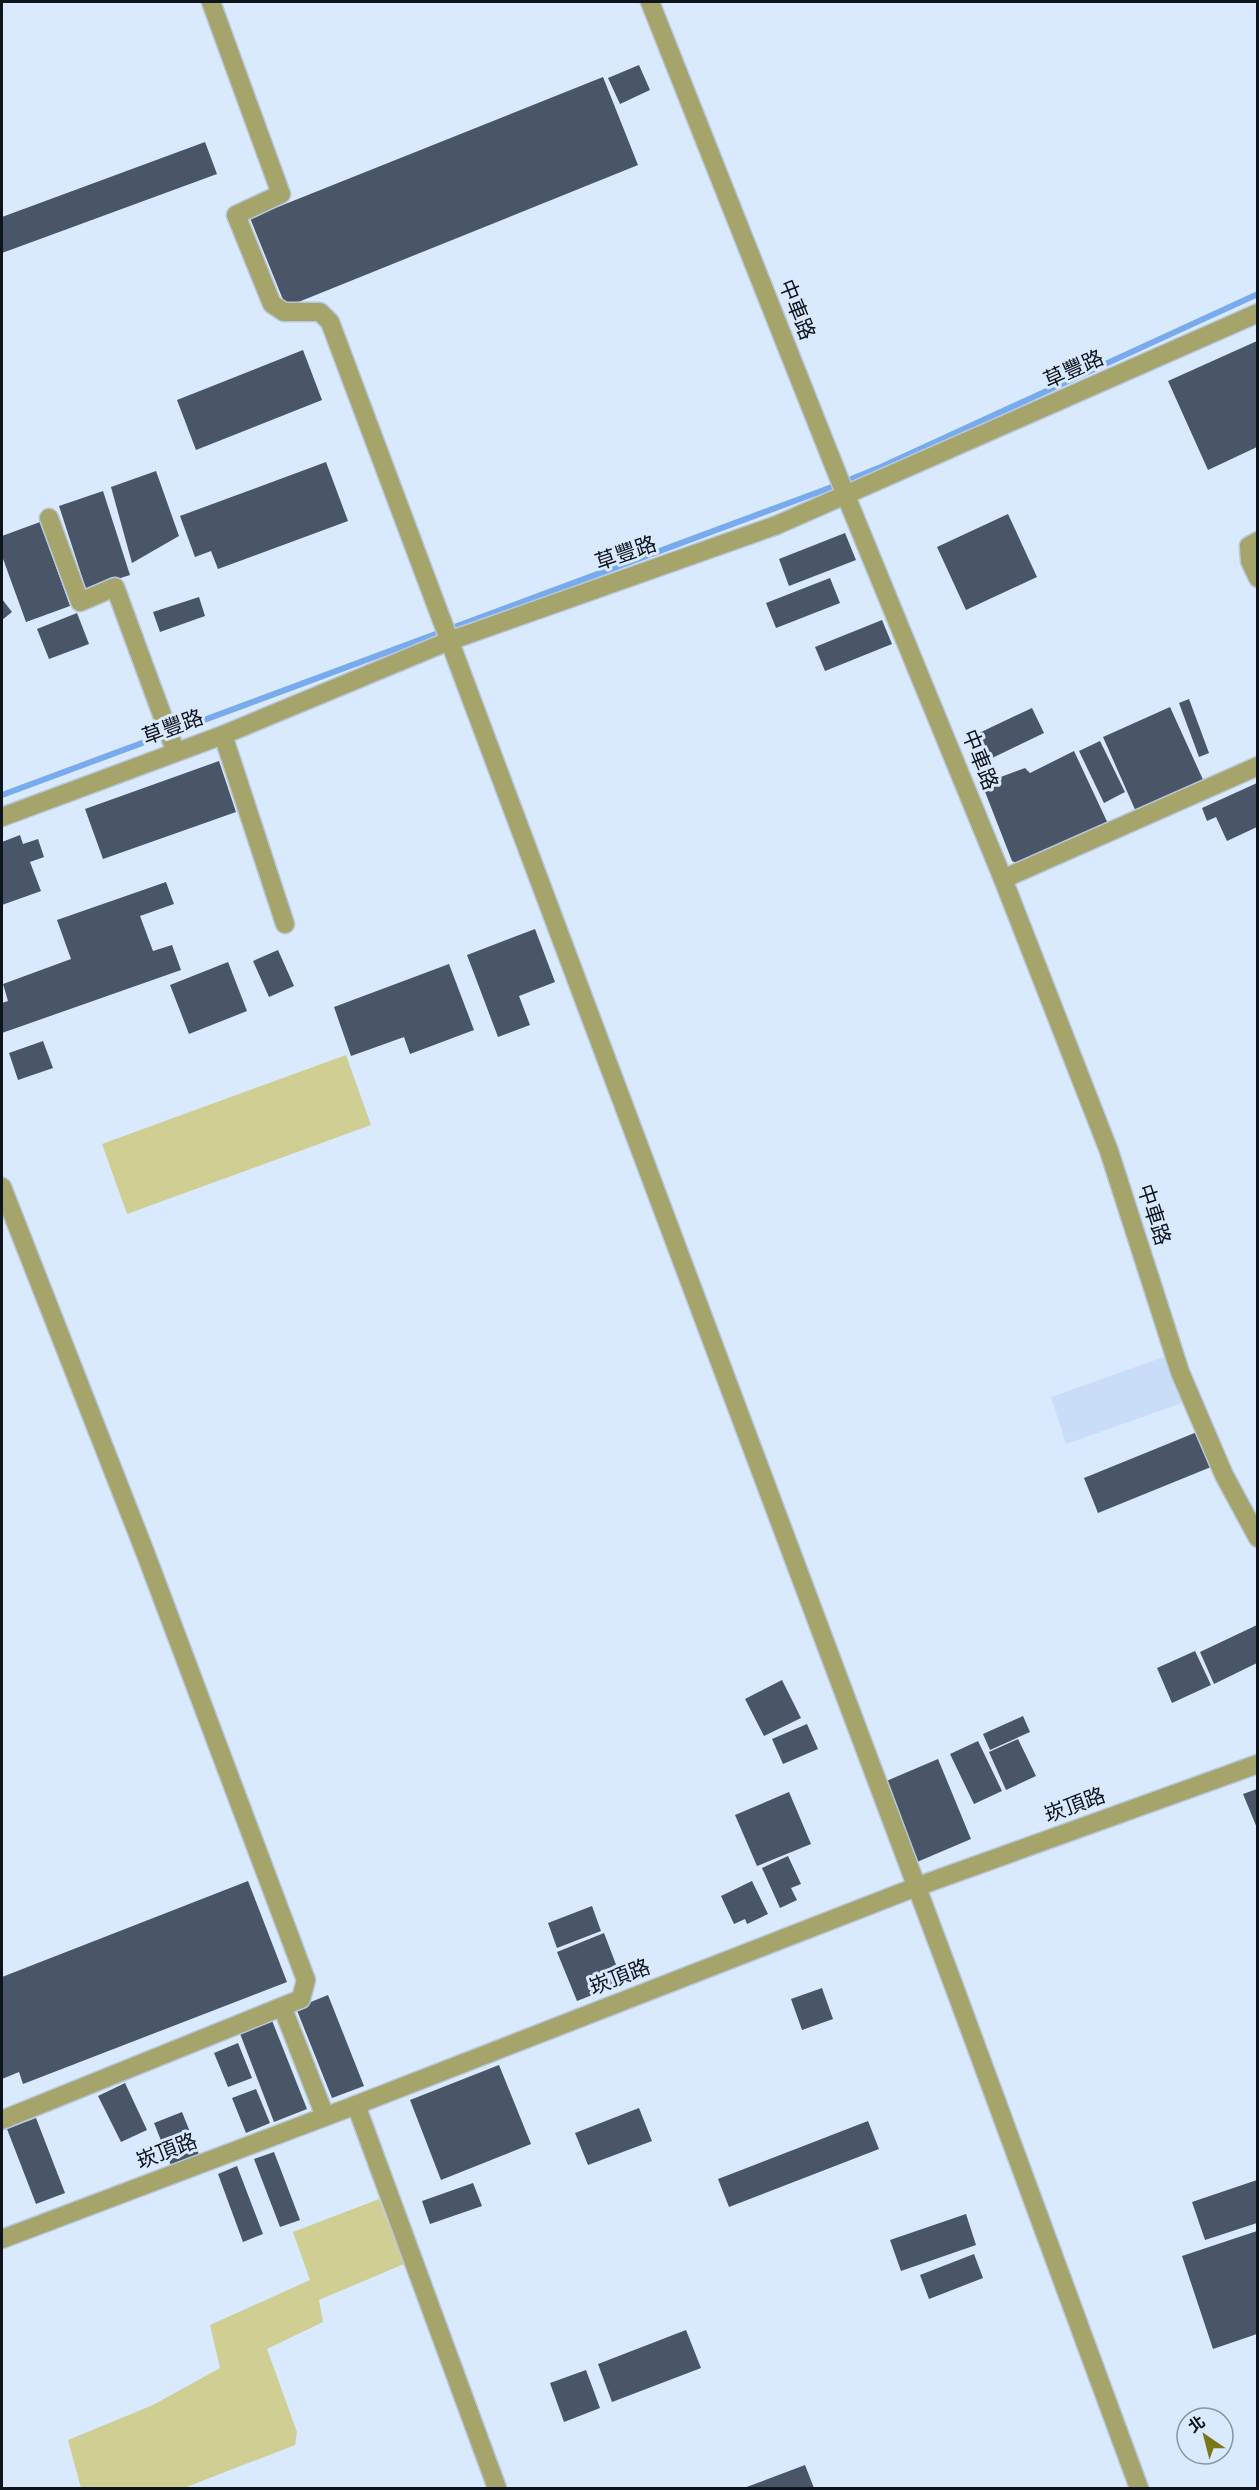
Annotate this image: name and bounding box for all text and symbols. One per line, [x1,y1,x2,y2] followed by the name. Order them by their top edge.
[769,275,823,345] street label: 中車路
[1039,343,1109,397] street label: 草豐路
[591,529,661,579] street label: 草豐路
[138,702,208,754] street label: 草豐路
[952,725,1006,795] street label: 中車路
[1128,1180,1178,1250] street label: 中車路
[1040,1780,1110,1832] street label: 崁頂路
[585,1952,655,2004] street label: 崁頂路
[132,2126,202,2178] street label: 崁頂路
[1175,2406,1235,2466] north arrow
[1184,2410,1210,2439] text: 北

